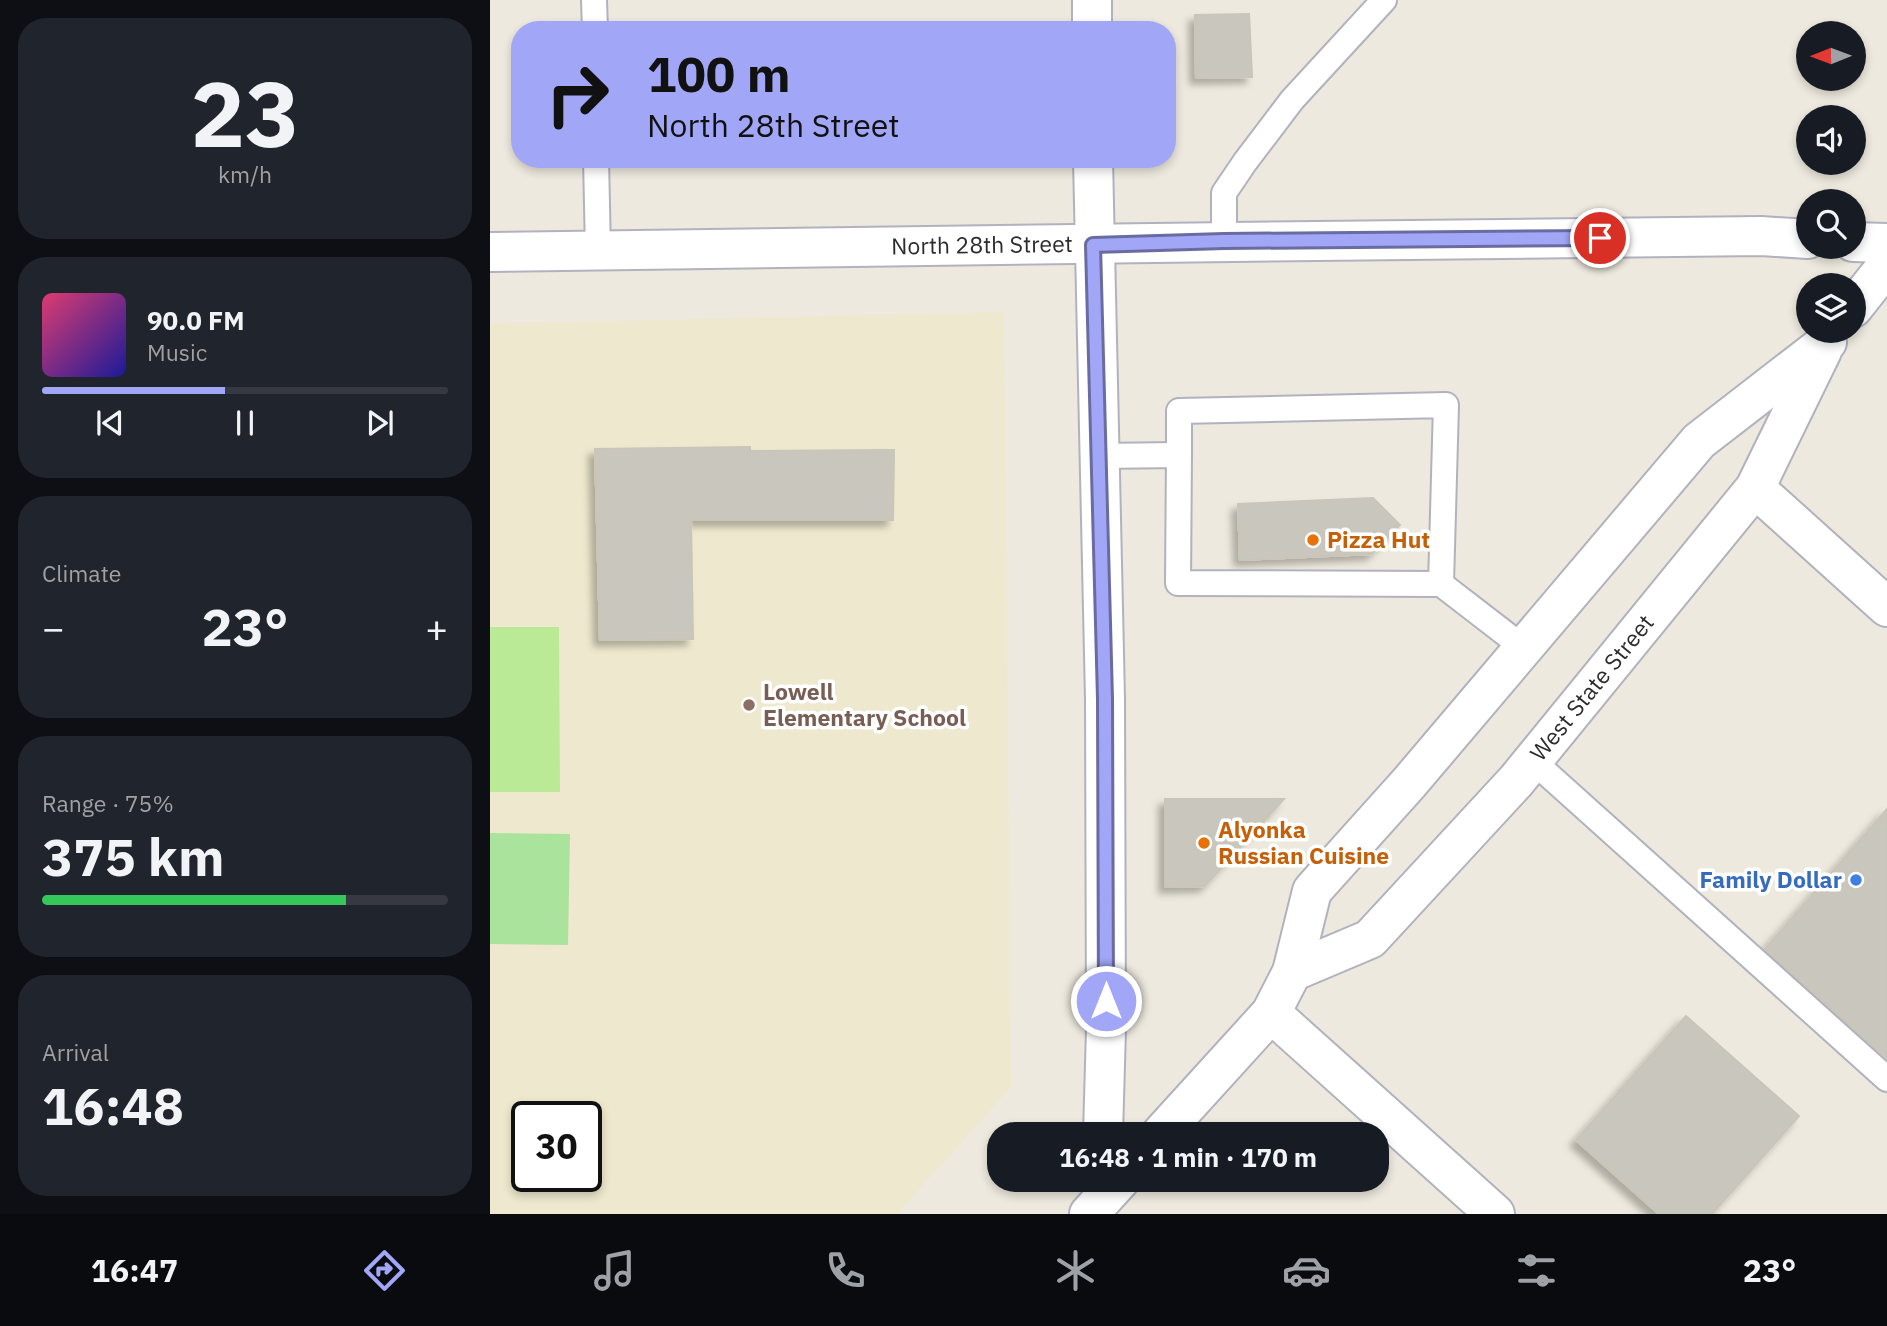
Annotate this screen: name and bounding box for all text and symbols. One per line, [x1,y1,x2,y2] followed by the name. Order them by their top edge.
[1796,21,1866,91] north arrow
[1796,21,1866,343] map controls
[647,42,791,105] text: 100 m
[532,49,623,140] icon: right
[190,54,300,172] text: 23
[647,104,900,146] text: North 28th Street
[1796,105,1866,175] button: sound
[218,159,272,189] text: km/h
[1796,189,1866,259] button: search
[1570,208,1630,268] pin
[1581,219,1619,257] icon: arrive
[891,228,1073,260] street label: North 28th Street
[1796,273,1866,343] button: layers
[147,303,245,337] text: 90.0 FM
[147,337,207,367] text: Music
[91,404,129,442] icon: previous
[226,404,264,442] icon: pause
[361,404,399,442] icon: next
[1327,524,1430,554] place label: Pizza Hut
[1305,532,1321,548] marker: Pizza Hut
[42,558,121,588] text: Climate
[202,593,288,660] text: 23°
[42,603,65,652] text: −
[425,603,448,652] text: +
[1523,608,1660,767] street label: West State Street
[763,676,966,732] place label: Lowell Elementary School
[741,697,757,713] marker: Lowell Elementary School
[42,788,174,818] text: Range · 75%
[1218,814,1389,870] place label: Alyonka Russian Cuisine
[42,823,224,890] text: 375 km
[1196,835,1212,851] marker: Alyonka Russian Cuisine
[1700,864,1842,894] place label: Family Dollar
[1848,872,1864,888] marker: Family Dollar
[1069,964,1143,1038] position arrow
[42,1037,109,1067] text: Arrival
[42,1072,184,1139] text: 16:48
[511,1101,602,1192] speed limit sign: 30
[1059,1140,1317,1174] text: 16:48 · 1 min · 170 m
[360,1246,409,1295] icon: directions
[590,1246,639,1295] icon: music
[821,1246,870,1295] icon: phone
[1051,1246,1100,1295] icon: climate
[1282,1246,1331,1295] icon: car
[1512,1246,1561,1295] icon: filters
[91,1249,178,1291] text: 16:47
[1743,1249,1796,1291] text: 23°

